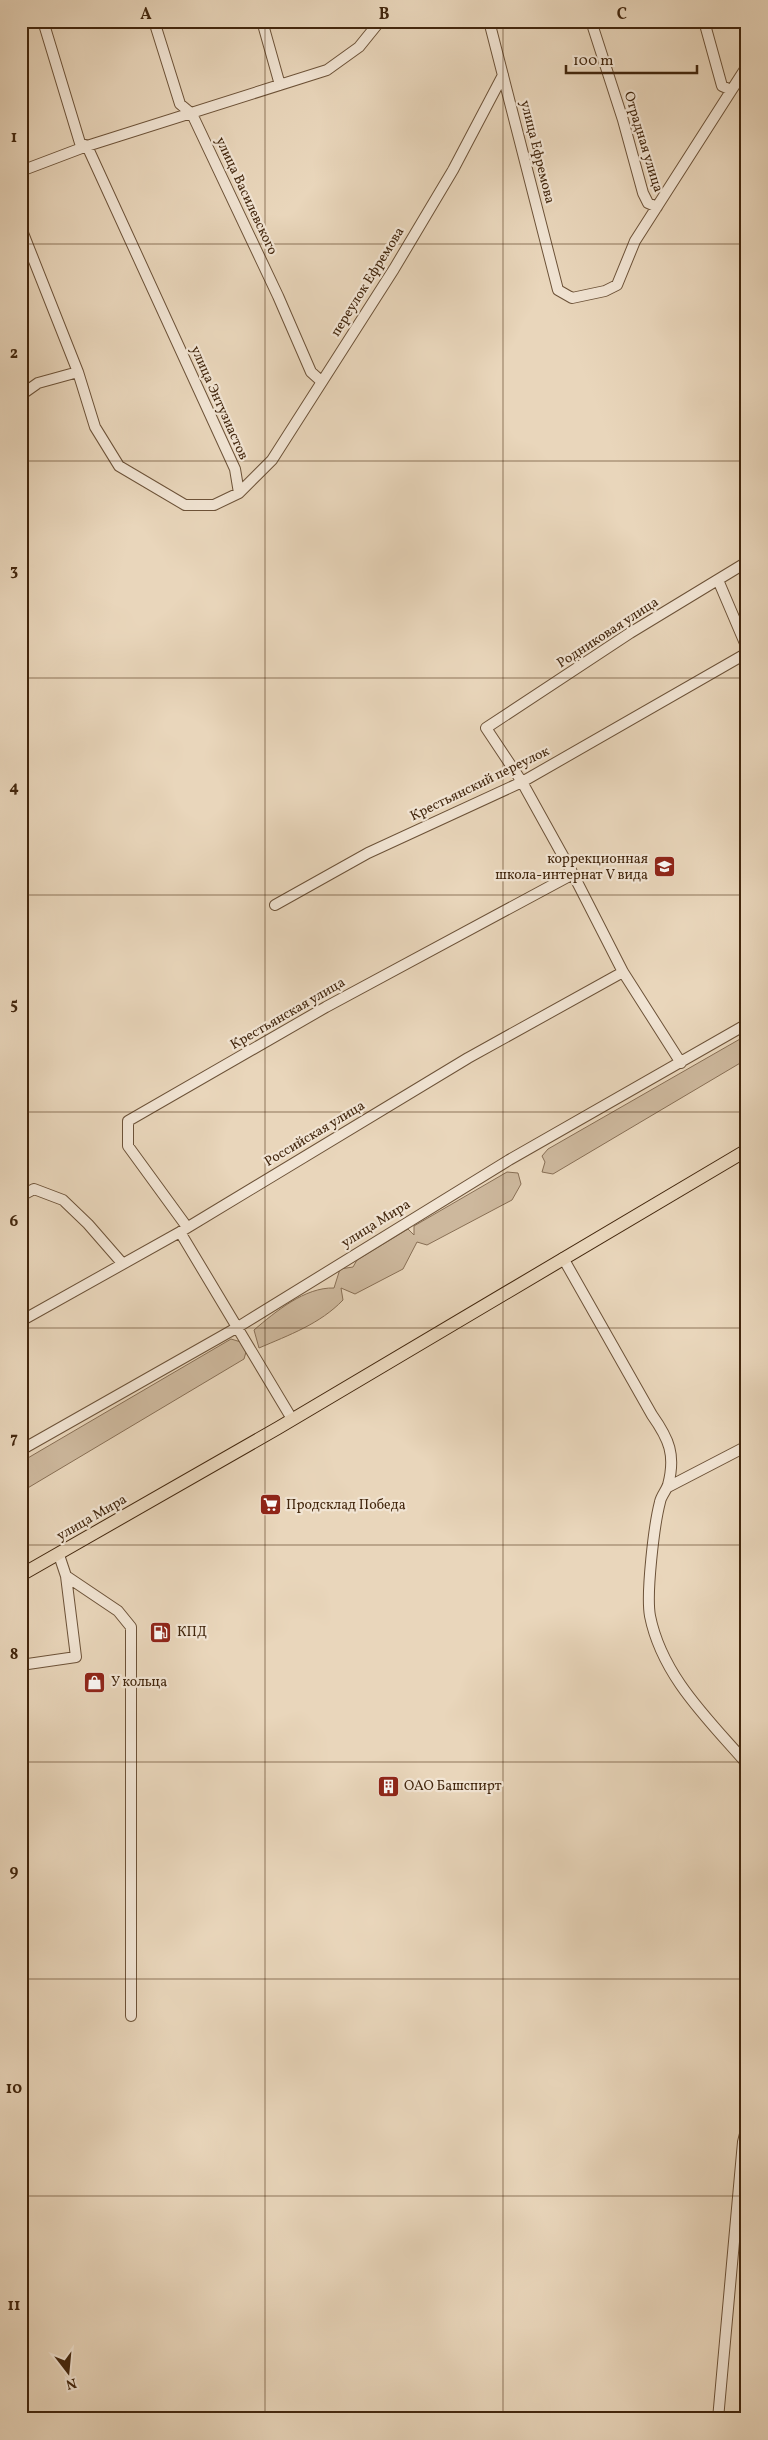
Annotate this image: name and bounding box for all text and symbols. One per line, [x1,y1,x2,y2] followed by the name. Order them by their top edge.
[140,4,152,26] text: A
[379,4,390,26] text: B
[617,4,627,26] text: C
[566,42,697,74] scale bar
[573,51,613,72] text: 100 m
[619,89,667,195] street label: Отрадная улица
[515,98,559,206] street label: улица Ефремова
[11,127,17,149] text: 1
[210,134,282,258] street label: улица Василевского
[327,224,409,340] street label: переулок Ефремова
[10,343,18,365] text: 2
[185,343,253,463] street label: улица Энтузиастов
[10,560,18,582] text: 3
[553,593,663,673] street label: Родниковая улица
[407,742,553,826] street label: Крестьянский переулок
[9,777,19,799] text: 4
[495,850,648,885] place label: коррекционная школа-интернат V вида
[652,855,676,879] school or university icon: коррекционная школа-интернат V вида
[227,973,349,1055] street label: Крестьянская улица
[10,994,18,1016] text: 5
[261,1096,369,1172] street label: Российская улица
[338,1195,414,1253] street label: улица Мира
[10,1211,19,1233] text: 6
[10,1428,18,1450] text: 7
[53,1490,131,1546] street label: улица Мира
[258,1493,282,1517] supermarket icon: Продсклад Победа
[286,1496,406,1515] place label: Продсклад Победа
[149,1620,173,1644] fuel station icon: КПД
[177,1623,207,1642] place label: КПД
[10,1644,18,1666] text: 8
[83,1670,107,1694] shop icon: У кольца
[111,1673,167,1692] place label: У кольца
[376,1774,400,1798] building icon: ОАО Башспирт
[404,1777,502,1796] place label: ОАО Башспирт
[10,1861,19,1883] text: 9
[6,2078,22,2100] text: 10
[8,2295,20,2317] text: 11
[42,2348,92,2398] north arrow
[64,2373,79,2394] text: N

